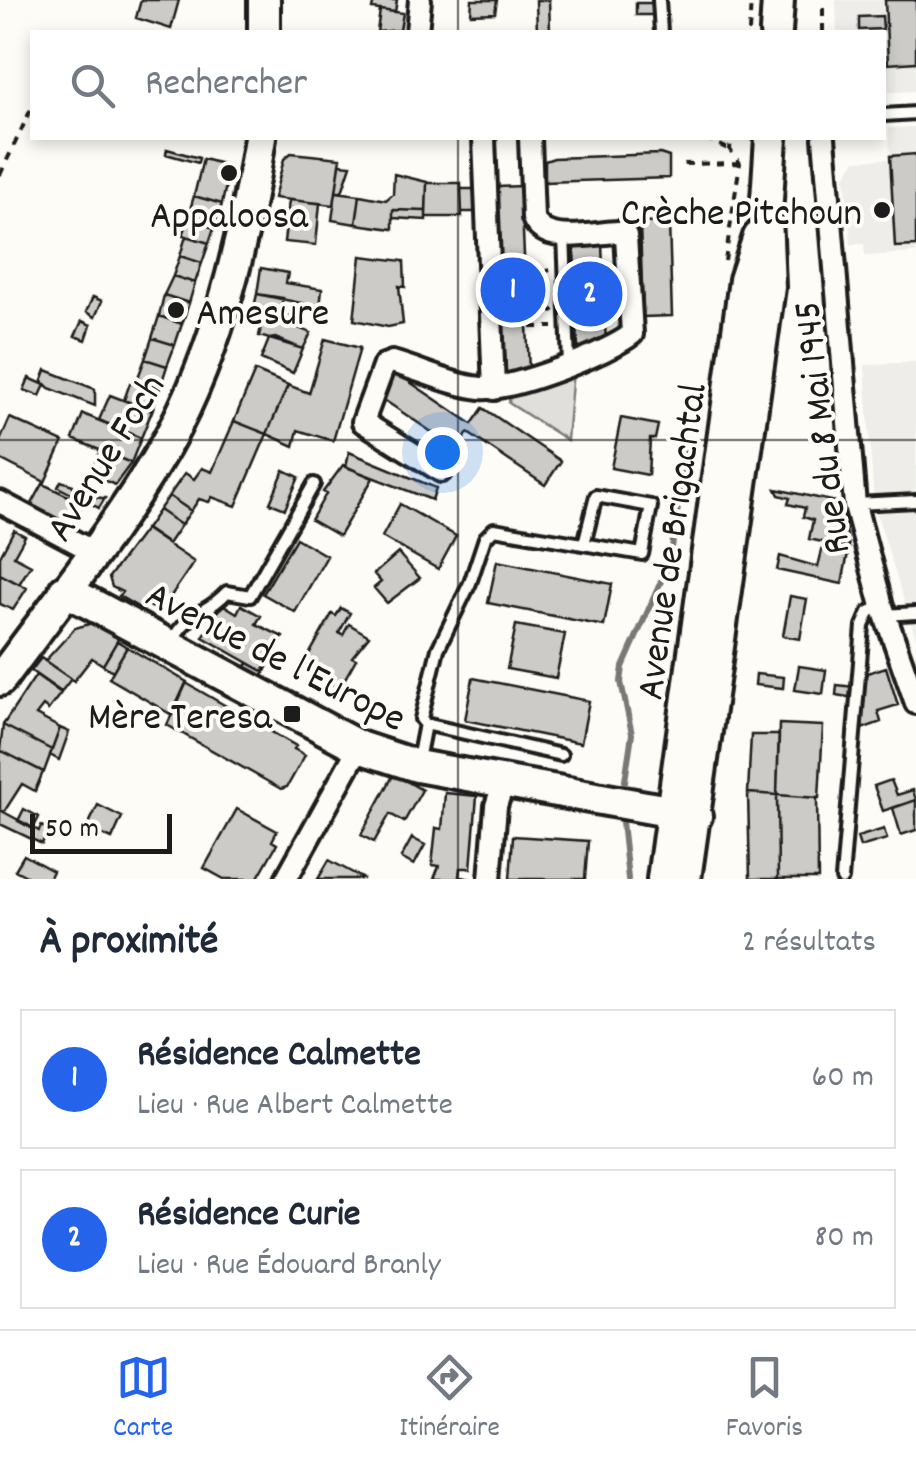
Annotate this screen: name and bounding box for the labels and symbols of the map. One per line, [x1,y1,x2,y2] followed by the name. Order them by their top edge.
[218,162,240,184] marker: Appaloosa
[621,188,862,245] place label: Crèche Pitchoun
[150,191,309,248] place label: Appaloosa
[871,199,893,221] marker: Crèche Pitchoun
[480,252,546,328] pin: 1
[558,256,622,332] pin: 2
[196,288,329,345] place label: Amesure
[782,297,869,557] street label: Rue du 8 Mai 1945
[165,299,187,321] marker: Amesure
[34,364,183,555] street label: Avenue Foch
[625,380,726,704] street label: Avenue de Brigachtal
[417,427,468,478] your location
[134,570,414,750] street label: Avenue de l'Europe
[88,692,273,749] place label: Mère Teresa
[281,703,303,725] marker: Mère Teresa
[30,809,172,854] scale bar

